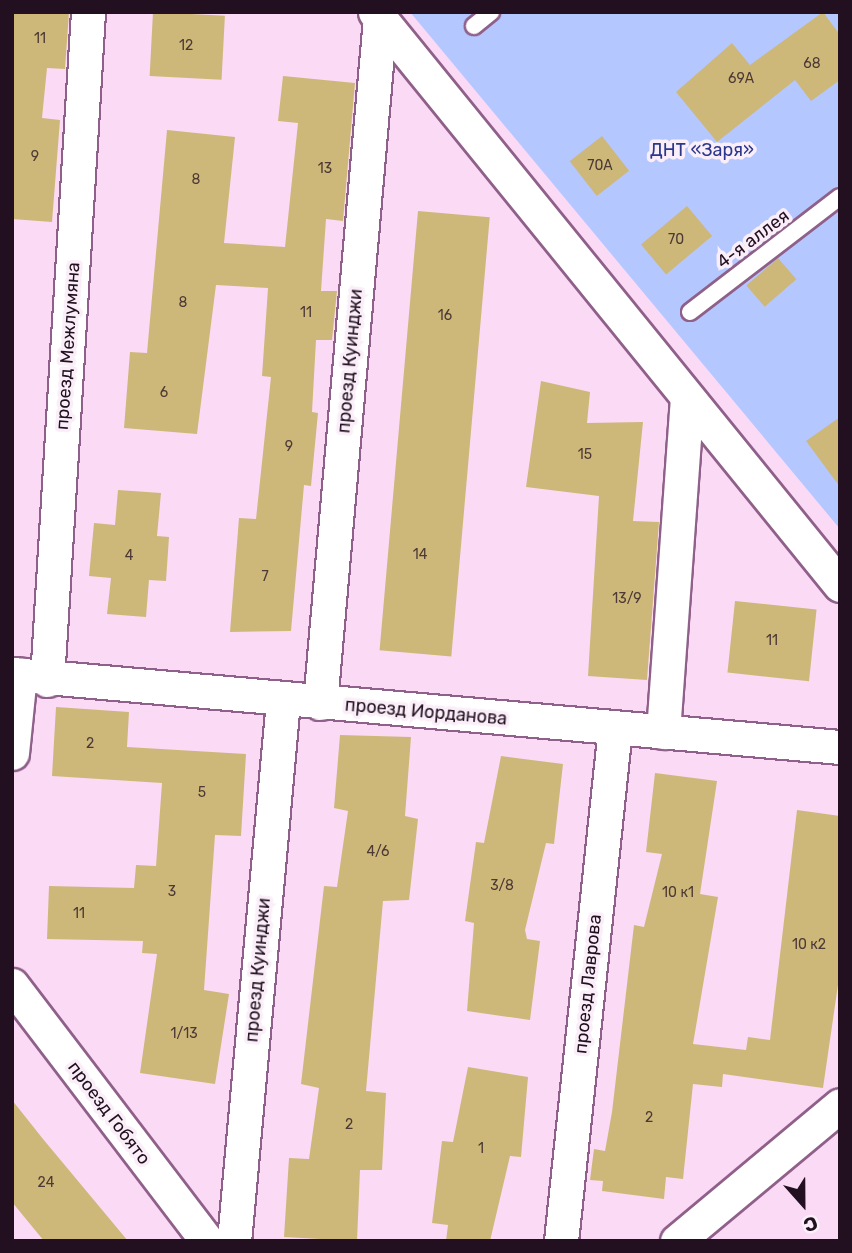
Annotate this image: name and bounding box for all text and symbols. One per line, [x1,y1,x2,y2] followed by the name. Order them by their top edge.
[34,31,46,47] house number: 11
[179,38,193,54] house number: 12
[803,56,821,72] house number: 68
[728,71,754,87] house number: 69А
[650,139,754,161] park label: ДНТ «Заря»
[31,149,39,165] house number: 9
[587,158,613,174] house number: 70А
[318,161,332,177] house number: 13
[192,172,200,188] house number: 8
[713,205,793,273] street label: 4-я аллея
[668,232,684,248] house number: 70
[51,261,85,431] street label: проезд Межлумяна
[333,288,367,434] street label: проезд Куинджи
[179,295,187,311] house number: 8
[300,305,312,321] house number: 11
[438,308,452,324] house number: 16
[160,385,168,401] house number: 6
[285,439,293,455] house number: 9
[578,447,592,463] house number: 15
[413,547,427,563] house number: 14
[125,548,133,564] house number: 4
[261,569,269,585] house number: 7
[612,591,642,607] house number: 13/9
[766,633,778,649] house number: 11
[344,694,508,730] street label: проезд Иорданова
[86,736,94,752] house number: 2
[198,785,206,801] house number: 5
[366,844,390,860] house number: 4/6
[490,878,514,894] house number: 3/8
[168,884,176,900] house number: 3
[662,885,694,901] house number: 10 к1
[241,897,275,1043] street label: проезд Куинджи
[73,906,85,922] house number: 11
[570,913,606,1055] street label: проезд Лаврова
[792,937,826,953] house number: 10 к2
[170,1026,198,1042] house number: 1/13
[63,1057,155,1169] street label: проезд Гобято
[645,1110,653,1126] house number: 2
[345,1117,353,1133] house number: 2
[478,1141,484,1157] house number: 1
[768,1169,838,1239] north arrow
[38,1175,54,1191] house number: 24
[800,1211,821,1237] text: С

